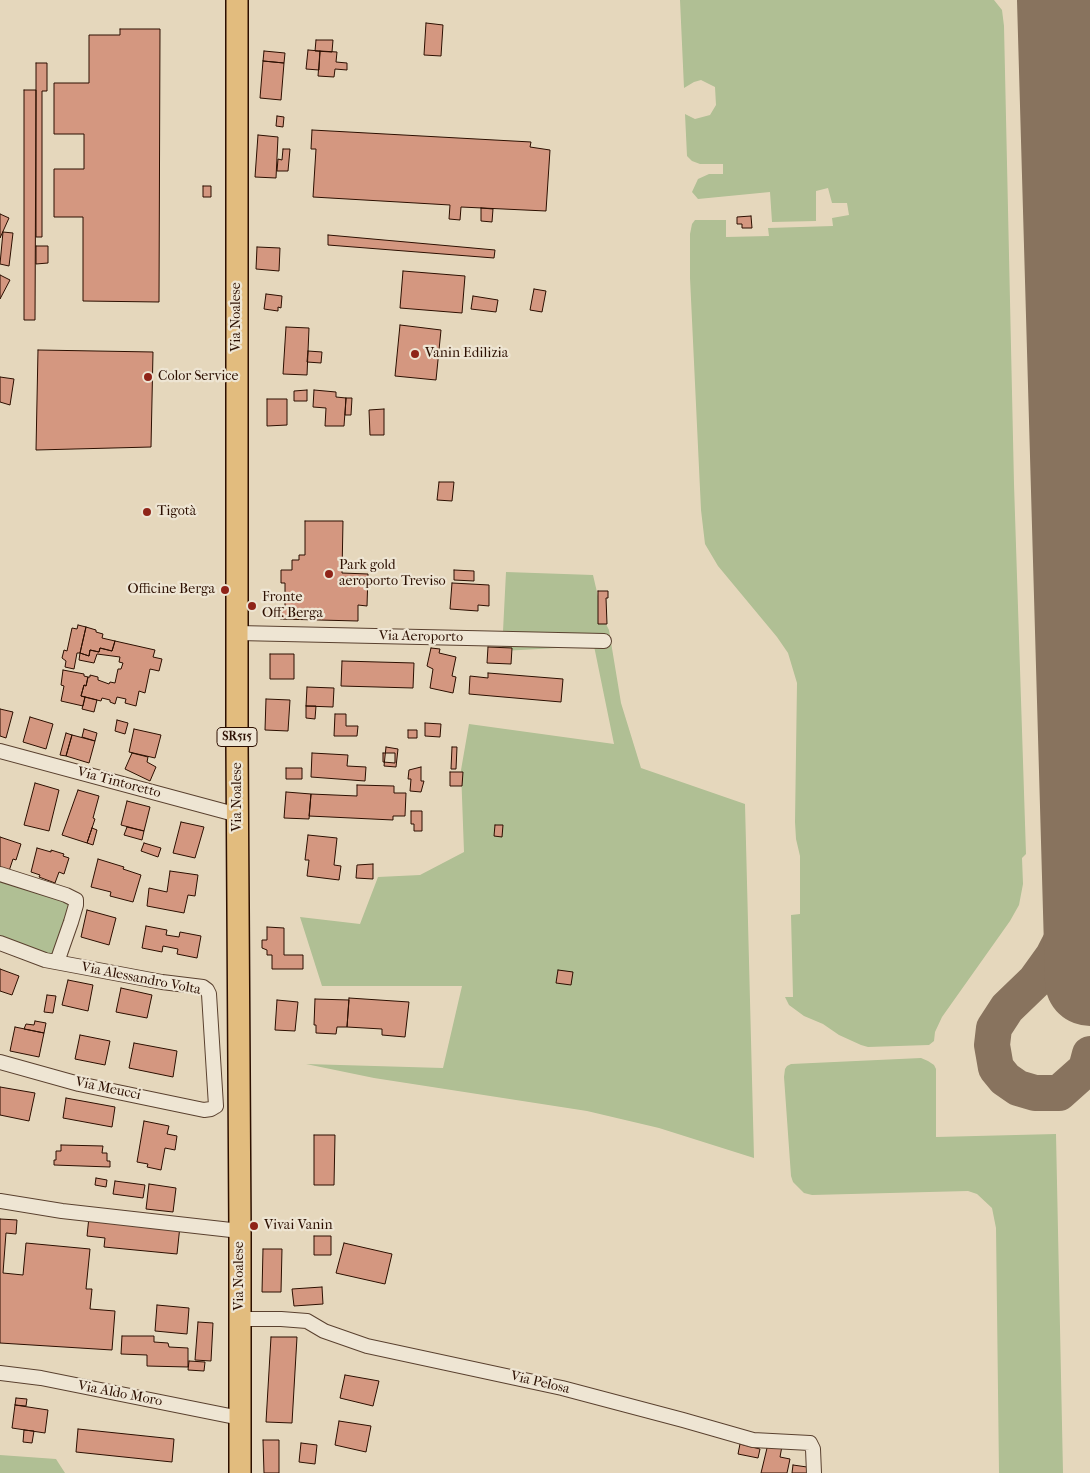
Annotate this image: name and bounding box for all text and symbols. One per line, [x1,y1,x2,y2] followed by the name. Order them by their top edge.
[229,282,245,352] street label: Via Noalese
[425,346,508,362] place label: Vanin Edilizia
[409,348,421,360] marker: Vanin Edilizia
[158,369,238,385] place label: Color Service
[142,371,154,383] marker: Color Service
[157,504,196,520] place label: Tigotà
[141,506,153,518] marker: Tigotà
[339,558,446,590] place label: Park gold aeroporto Treviso
[323,568,335,580] marker: Park gold aeroporto Treviso
[128,582,215,598] place label: Officine Berga
[219,584,231,596] marker: Officine Berga
[262,590,323,622] place label: Fronte Off. Berga
[246,600,258,612] marker: Fronte Off. Berga
[379,628,463,646] street label: Via Aeroporto
[217,728,257,746] road number: SR515
[230,762,246,832] street label: Via Noalese
[75,764,163,802] street label: Via Tintoretto
[80,959,202,999] street label: Via Alessandro Volta
[74,1074,142,1104] street label: Via Meucci
[264,1218,333,1234] place label: Vivai Vanin
[248,1220,260,1232] marker: Vivai Vanin
[232,1241,248,1311] street label: Via Noalese
[509,1368,571,1398] street label: Via Pelosa
[76,1378,164,1410] street label: Via Aldo Moro

